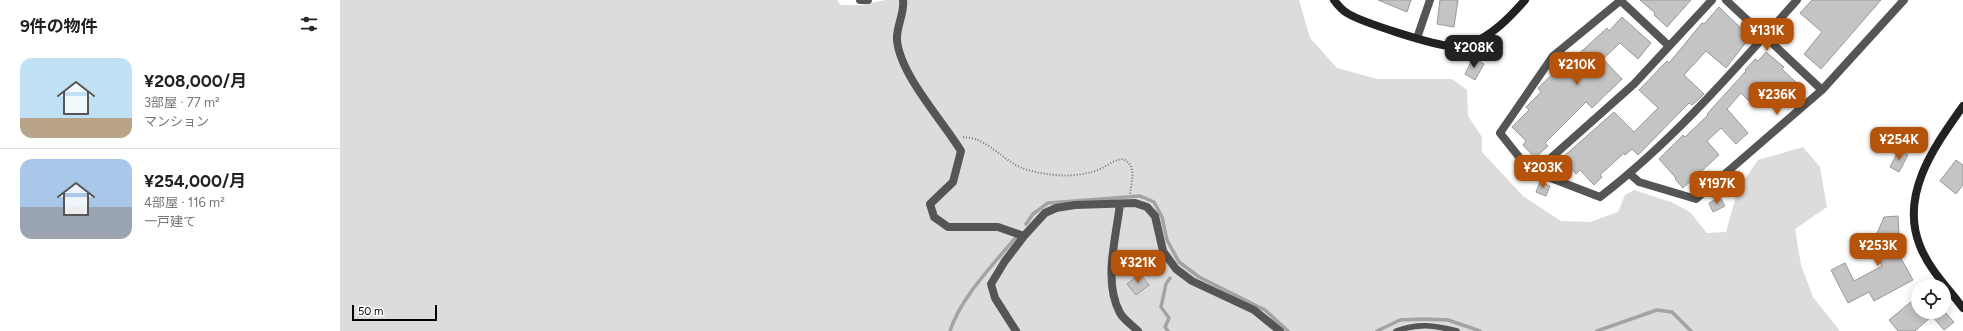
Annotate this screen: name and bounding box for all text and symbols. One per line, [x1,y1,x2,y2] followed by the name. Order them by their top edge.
[298,13,320,35] icon: filters
[20,16,98,36] text: 9件の物件
[1739,18,1795,52] pin: ¥131K
[1750,23,1784,38] text: ¥131K
[1446,35,1502,69] pin: ¥208K
[1454,40,1494,55] text: ¥208K
[1549,52,1605,86] pin: ¥210K
[1558,57,1596,72] text: ¥210K
[144,71,247,91] text: ¥208,000/月
[52,74,100,122] icon: home
[1749,82,1805,116] pin: ¥236K
[1758,87,1796,102] text: ¥236K
[144,95,220,110] text: 3部屋 · 77 m²
[144,114,209,129] text: マンション
[1871,127,1927,161] pin: ¥254K
[1879,132,1919,147] text: ¥254K
[1515,155,1571,189] pin: ¥203K
[1523,160,1563,175] text: ¥203K
[144,171,246,191] text: ¥254,000/月
[1689,171,1745,205] pin: ¥197K
[52,175,100,223] icon: home
[1699,176,1735,191] text: ¥197K
[144,195,225,210] text: 4部屋 · 116 m²
[144,214,196,229] text: 一戸建て
[1850,233,1906,267] pin: ¥253K
[1859,238,1897,253] text: ¥253K
[1110,250,1166,284] pin: ¥321K
[1120,255,1156,270] text: ¥321K
[1911,279,1951,319] map controls
[1911,279,1951,319] button: locate
[352,303,437,322] scale bar
[358,305,383,318] text: 50 m

